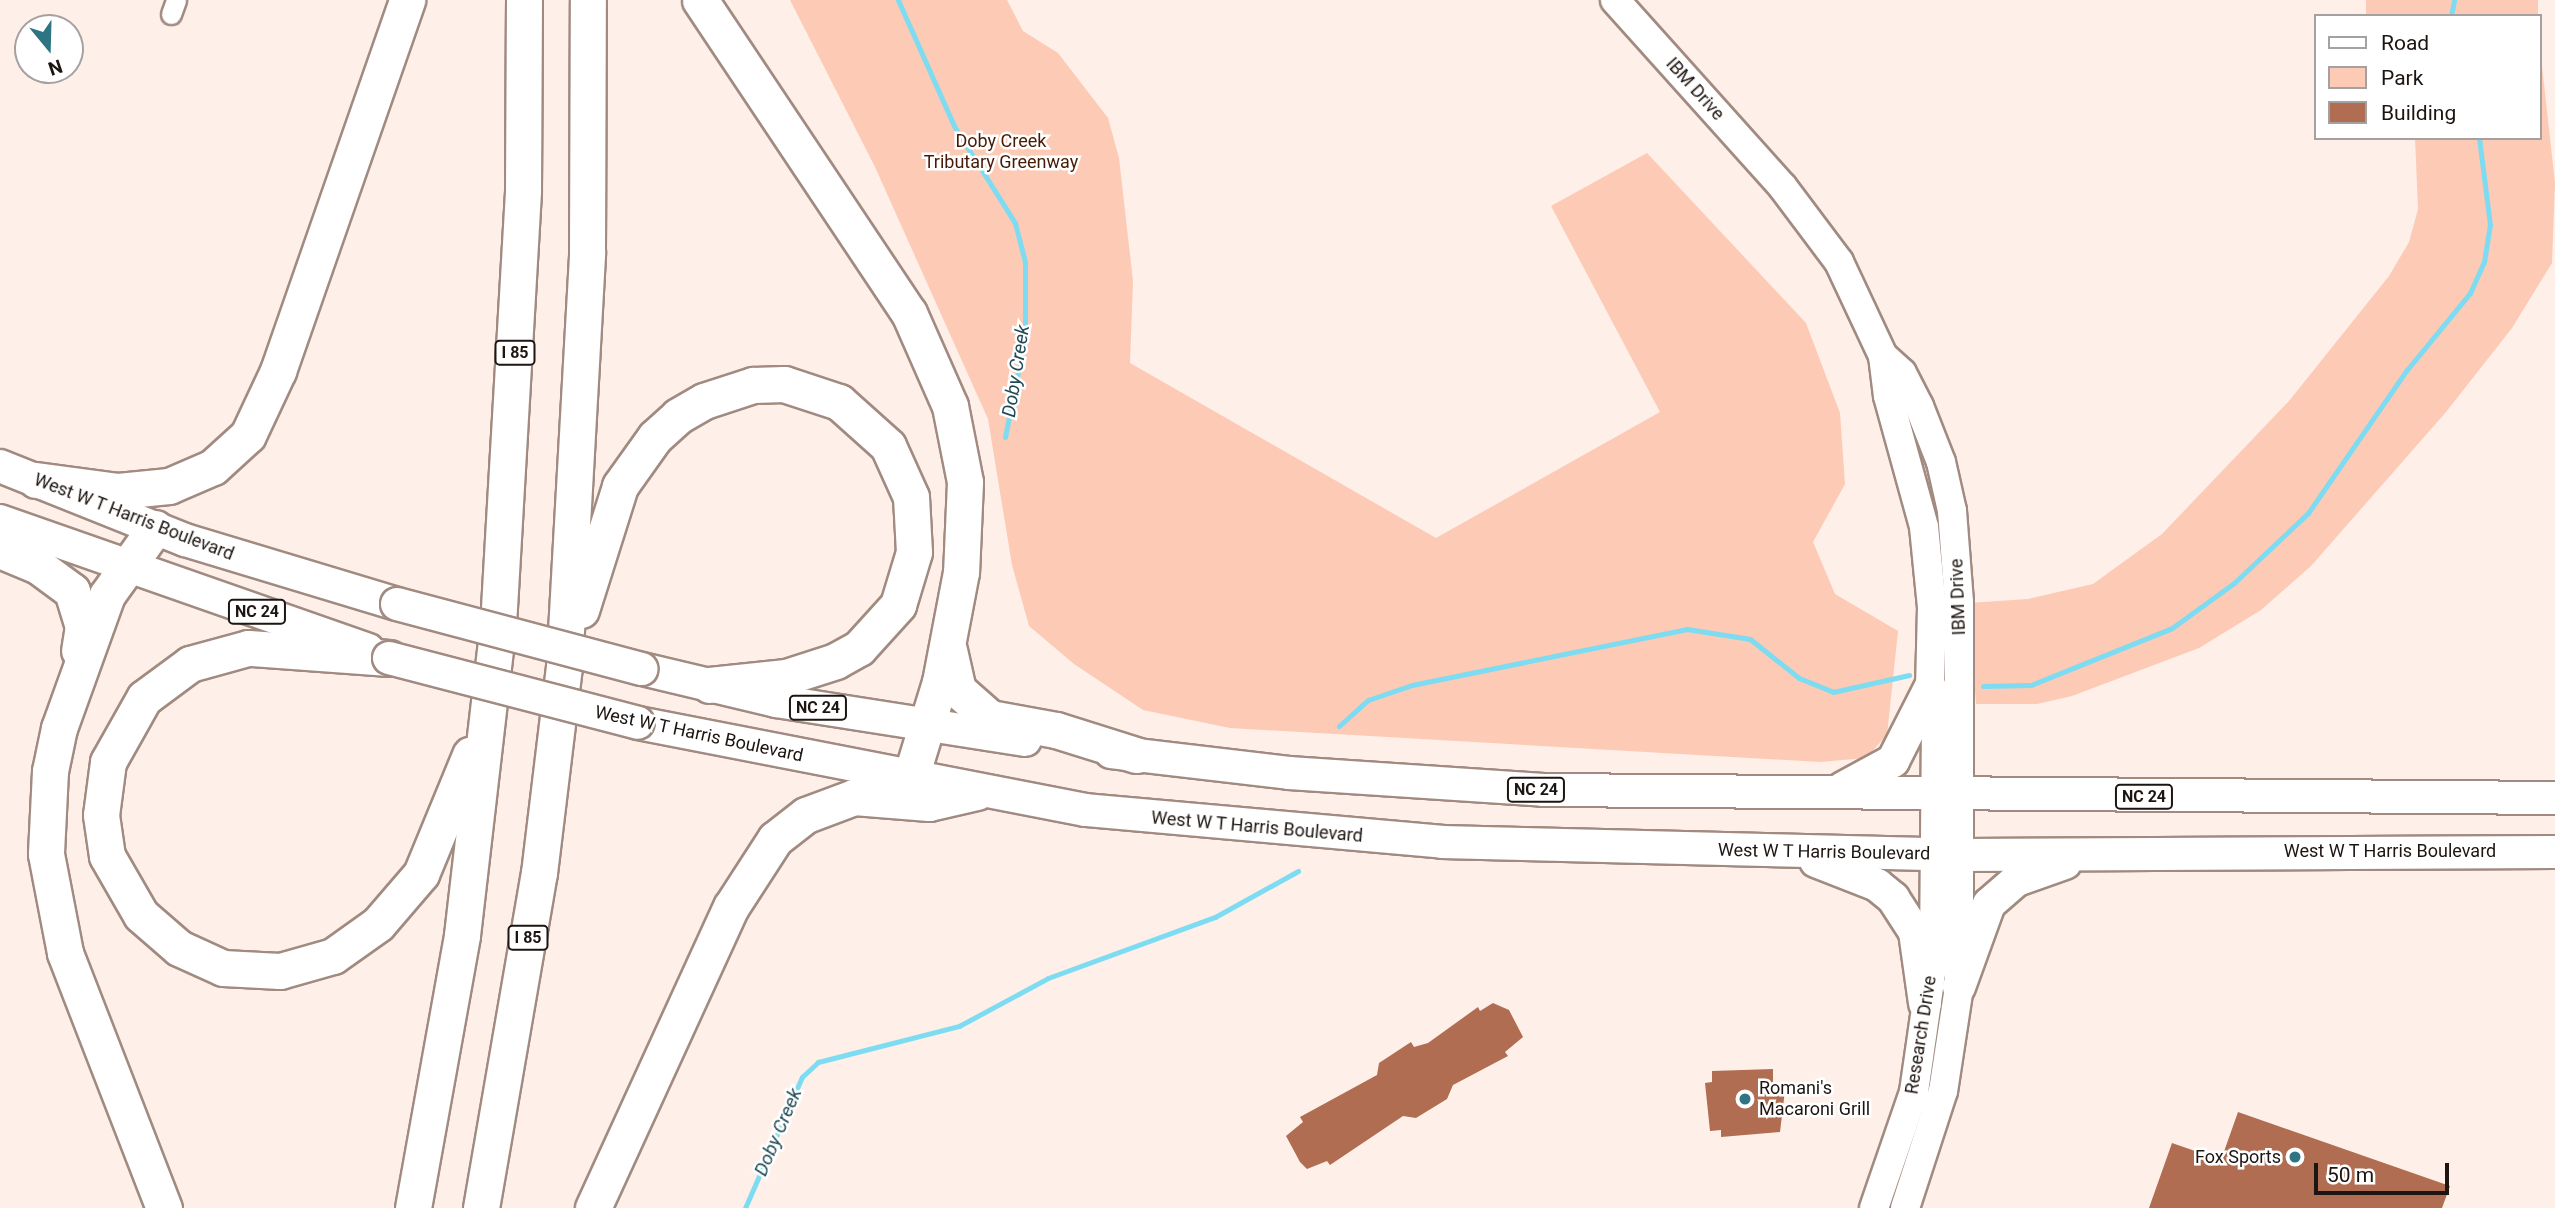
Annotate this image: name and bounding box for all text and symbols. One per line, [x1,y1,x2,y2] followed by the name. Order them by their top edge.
[14,14,84,84] north arrow
[2314,14,2541,140] legend
[2381,31,2429,55] text: Road
[1661,53,1729,125] street label: IBM Drive
[45,54,65,80] text: N
[2381,66,2423,90] text: Park
[2381,101,2456,125] text: Building
[924,131,1078,174] park label: Doby Creek Tributary Greenway
[997,323,1035,419] water label: Doby Creek
[494,340,536,366] road number: I 85
[31,469,237,565] street label: West W T Harris Boulevard
[1946,558,1970,636] street label: IBM Drive
[227,600,287,624] road number: NC 24
[788,695,848,720] road number: NC 24
[593,701,805,767] street label: West W T Harris Boulevard
[1506,778,1566,803] road number: NC 24
[2114,784,2174,810] road number: NC 24
[1150,807,1364,847] street label: West W T Harris Boulevard
[1717,839,1931,865] street label: West W T Harris Boulevard
[2283,840,2497,862] street label: West W T Harris Boulevard
[507,926,549,950] road number: I 85
[1901,974,1941,1096] street label: Research Drive
[1759,1078,1870,1120] place label: Romani's Macaroni Grill
[749,1085,807,1179] water label: Doby Creek
[1737,1091,1753,1107] marker: Romani's Macaroni Grill
[2195,1146,2281,1168] place label: Fox Sports
[2317,1148,2452,1192] scale bar
[2287,1149,2303,1165] marker: Fox Sports
[2327,1163,2374,1187] text: 50 m

